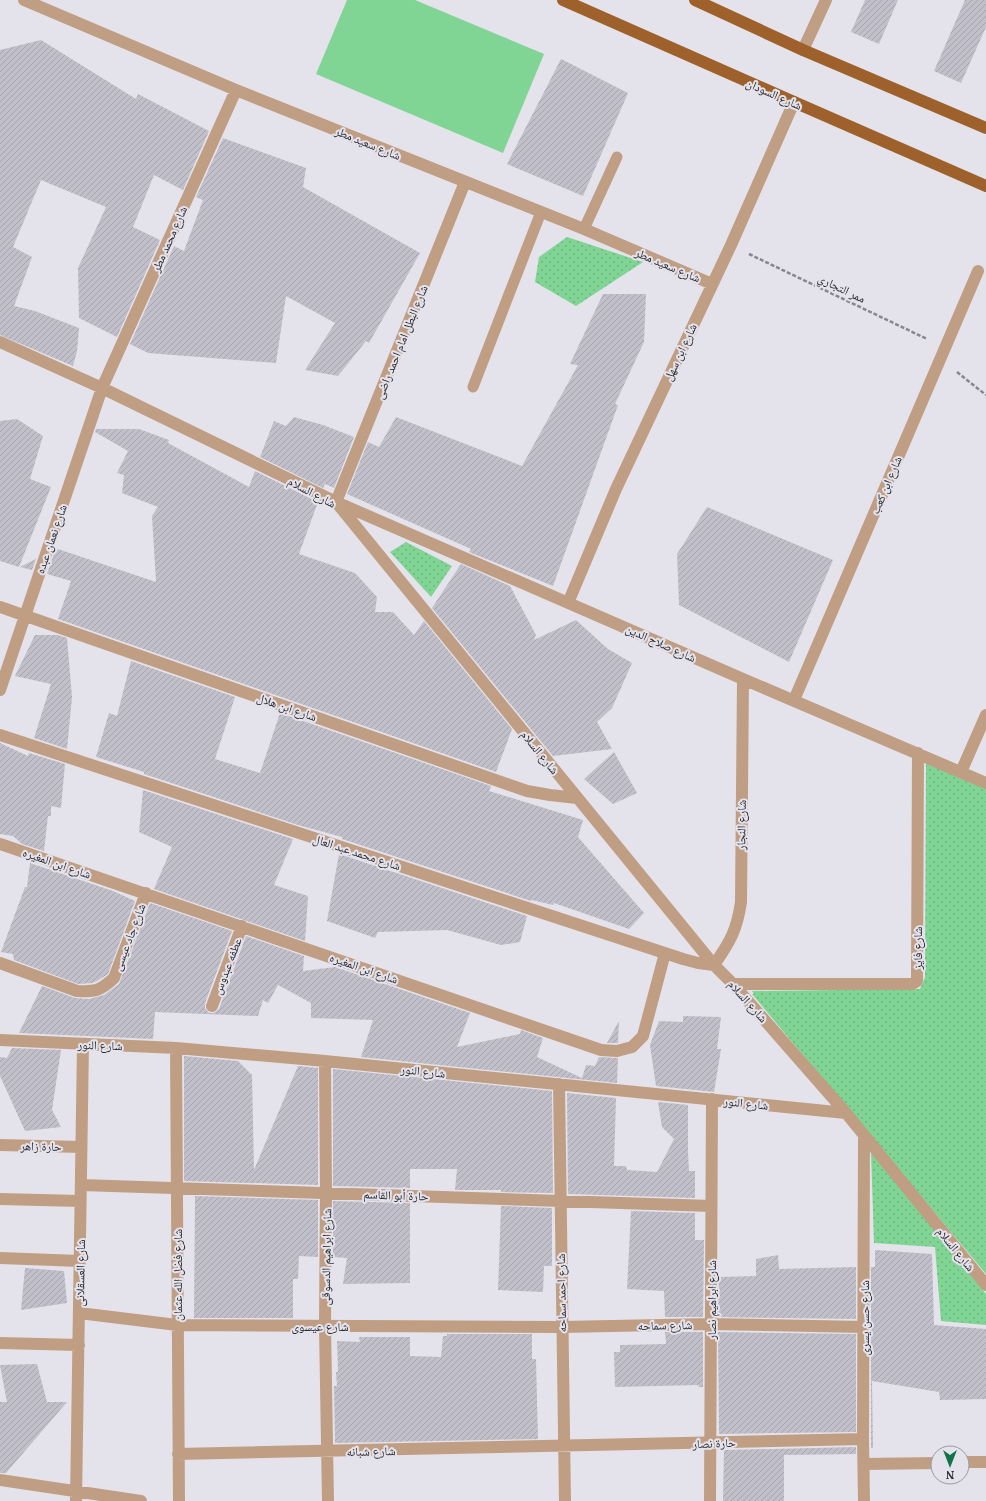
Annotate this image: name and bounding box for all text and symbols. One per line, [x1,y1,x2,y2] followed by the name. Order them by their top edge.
[743,75,804,114] street label: شارع السودان
[332,123,403,164] street label: شارع سعيد مطر
[147,204,191,276] street label: شارع محمد مطر
[632,244,703,286] street label: شارع سعيد مطر
[814,270,868,309] street label: ممر التجاري
[371,283,432,402] street label: شارع البطل امام احمد راضى
[660,321,701,383] street label: شارع ابن سهل
[867,454,906,517] street label: شارع ابن كعب
[285,473,339,512] street label: شارع السلام
[32,502,71,576] street label: شارع نعمان عبده
[623,621,699,666] street label: شارع صلاح الدين
[255,690,319,725] street label: شارع ابن هلال
[517,727,562,778] street label: شارع السلام
[733,800,750,851] street label: شارع النجار
[311,831,403,874] street label: شارع محمد عبد العال
[21,844,93,883] street label: شارع ابن المغيره
[109,901,150,973] street label: شارع جاد عيسى
[910,927,926,970] street label: شارع فايز
[209,935,245,997] street label: عطفه عبدوس
[328,949,400,988] street label: شارع ابن المغيره
[724,977,771,1026] street label: شارع السلام
[76,1037,123,1054] street label: شارع النور
[399,1061,446,1082] street label: شارع النور
[722,1093,769,1114] street label: شارع النور
[19,1138,62,1154] street label: حارة زاهر
[363,1186,429,1205] street label: حارة أبو القاسم
[318,1208,335,1306] street label: شارع ابراهيم الدسوقى
[933,1224,978,1275] street label: شارع السلام
[170,1229,186,1321] street label: شارع فضل الله عثمان
[72,1239,89,1307] street label: شارع العسقلانى
[553,1253,570,1332] street label: شارع احمد سماحه
[704,1260,720,1341] street label: شارع ابراهيم نصار
[857,1280,873,1356] street label: شارع حسن يسرى
[638,1317,693,1334] street label: شارع سماحه
[291,1319,349,1335] street label: شارع عيسوى
[691,1435,736,1451] street label: حارة نصار
[346,1443,396,1460] street label: شارع شبانه
[930,1445,970,1485] north arrow
[945,1468,954,1482] text: N

